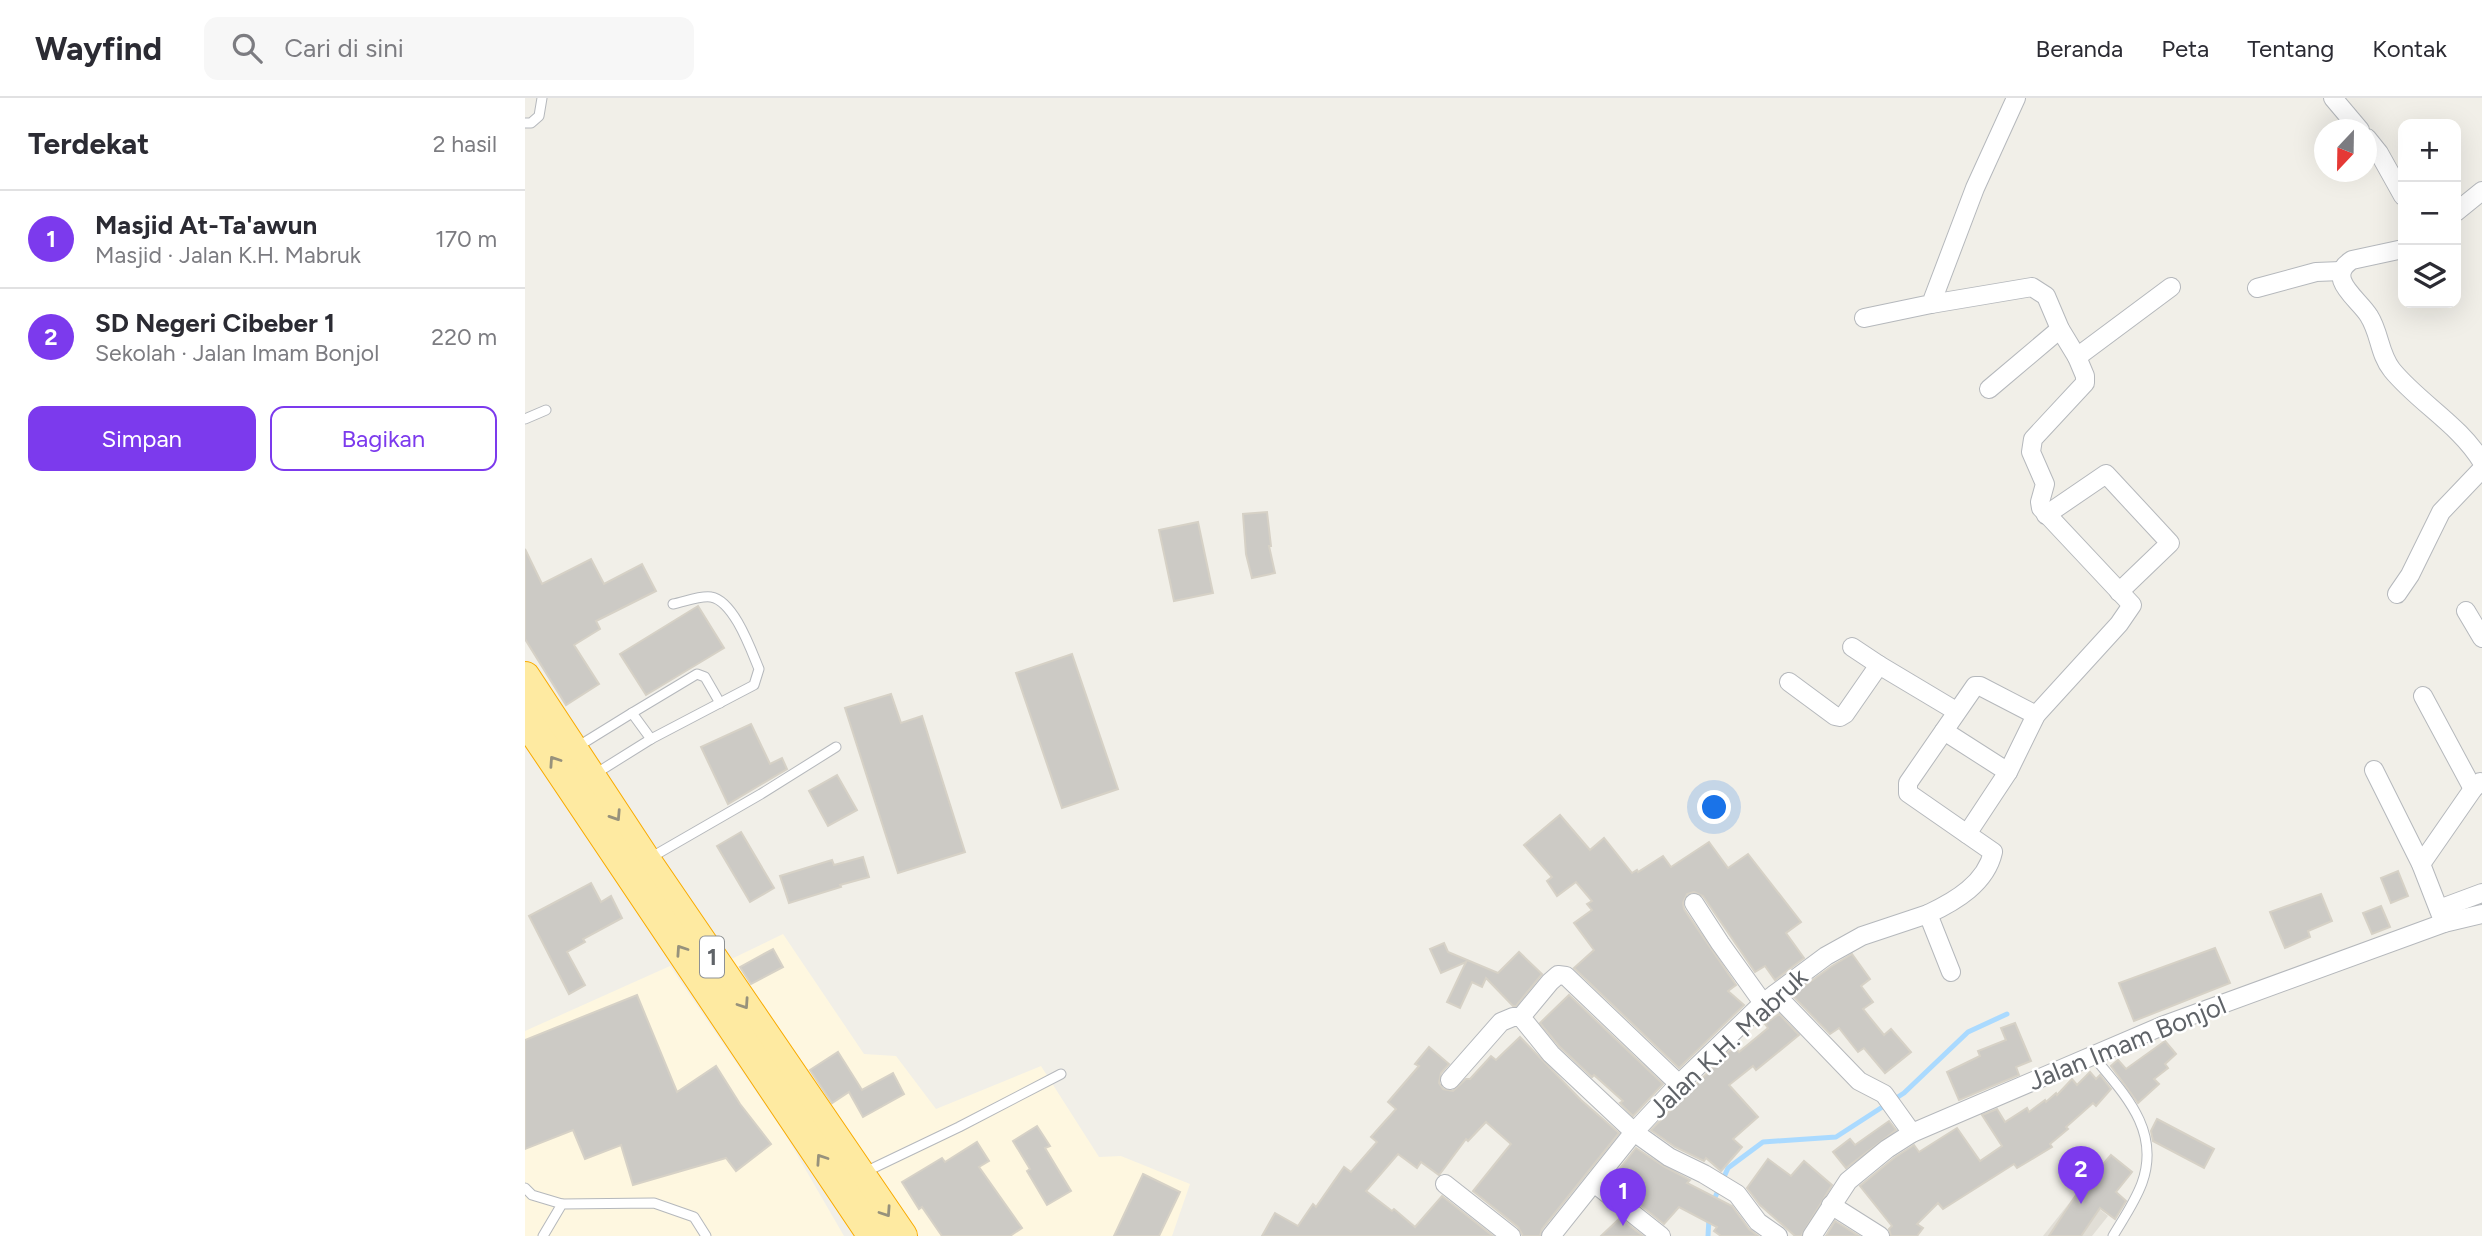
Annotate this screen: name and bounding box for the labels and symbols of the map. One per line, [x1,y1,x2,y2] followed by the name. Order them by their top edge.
[2314,119,2377,182] north arrow
[550,756,562,769] one-way arrow
[1697,790,1731,824] your location
[608,808,620,821] one-way arrow
[700,936,724,978] road number: 1
[677,945,689,958] one-way arrow
[1642,961,1814,1125] street label: Jalan K.H. Mabruk
[2023,989,2231,1097] street label: Jalan Imam Bonjol
[736,996,748,1009] one-way arrow
[2058,1146,2104,1204] pin: 2
[817,1154,829,1167] one-way arrow
[1600,1168,1646,1226] pin: 1
[878,1204,890,1217] one-way arrow

